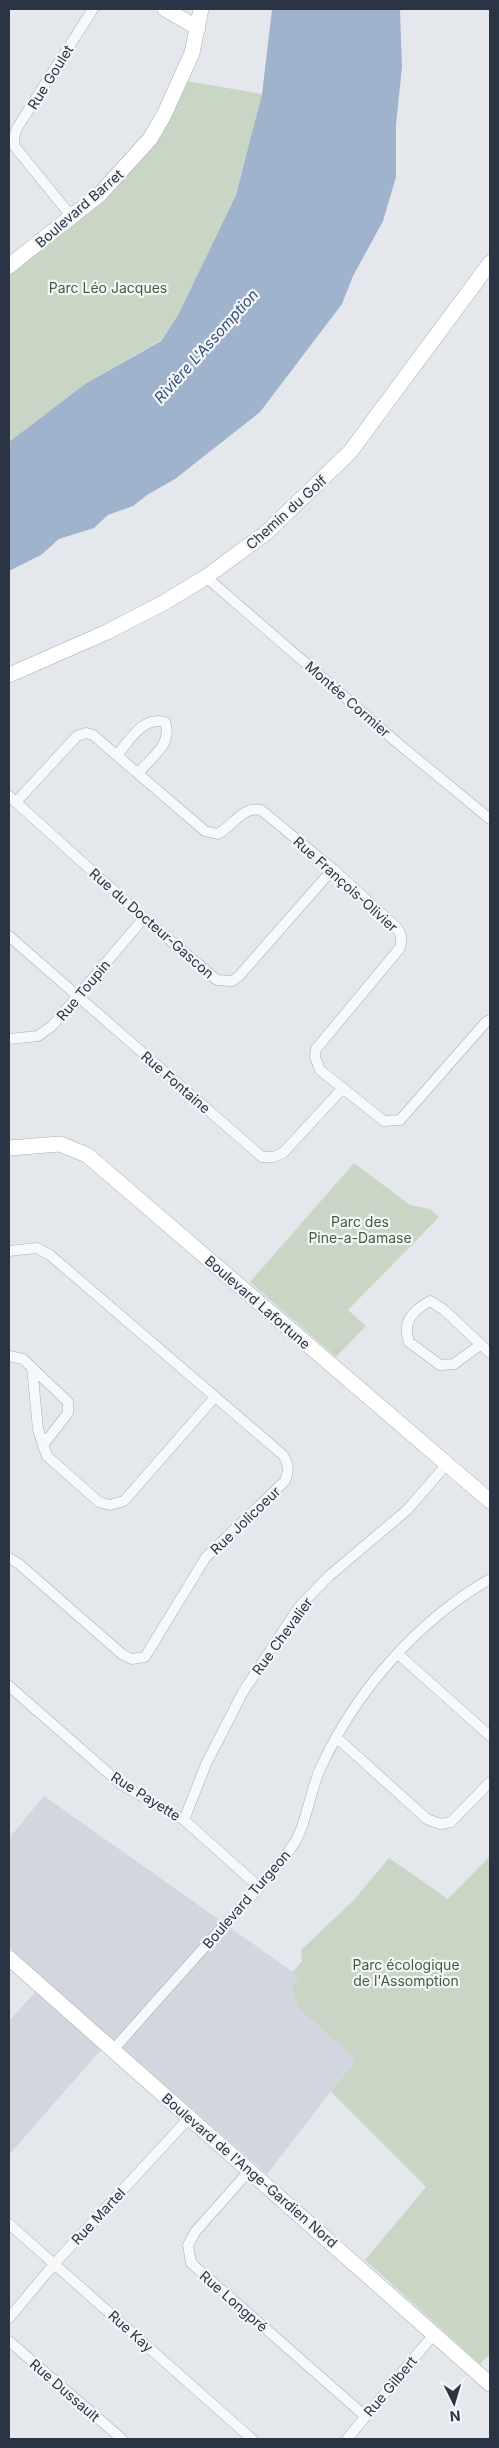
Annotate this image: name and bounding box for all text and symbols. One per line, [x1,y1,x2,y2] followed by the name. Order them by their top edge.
[24,41,77,112] street label: Rue Goulet
[32,165,127,251] street label: Boulevard Barret
[49,279,167,296] park label: Parc Léo Jacques
[150,285,262,407] water label: Rivière L'Assomption
[242,471,330,553] street label: Chemin du Golf
[302,657,394,741] street label: Montée Cormier
[290,833,402,935] street label: Rue François-Olivier
[86,864,218,982] street label: Rue du Docteur-Gascon
[53,956,113,1024] street label: Rue Toupin
[138,1047,214,1117] street label: Rue Fontaine
[308,1213,412,1246] park label: Parc des Pine-a-Damase
[202,1252,314,1352] street label: Boulevard Lafortune
[206,1482,284,1558] street label: Rue Jolicoeur
[248,1594,316,1678] street label: Rue Chevalier
[108,1768,184,1824] street label: Rue Payette
[199,1846,293,1952] street label: Boulevard Turgeon
[352,1956,460,1989] park label: Parc écologique de l'Assomption
[159,2089,341,2251] street label: Boulevard de l'Ange-Gardien Nord
[67,2184,129,2248] street label: Rue Martel
[197,2267,271,2335] street label: Rue Longpré
[105,2307,157,2356] street label: Rue Kay
[360,2352,420,2420] street label: Rue Gilbert
[27,2355,104,2425] street label: Rue Dussault
[429,2378,479,2428] north arrow
[449,2408,461,2425] text: N

